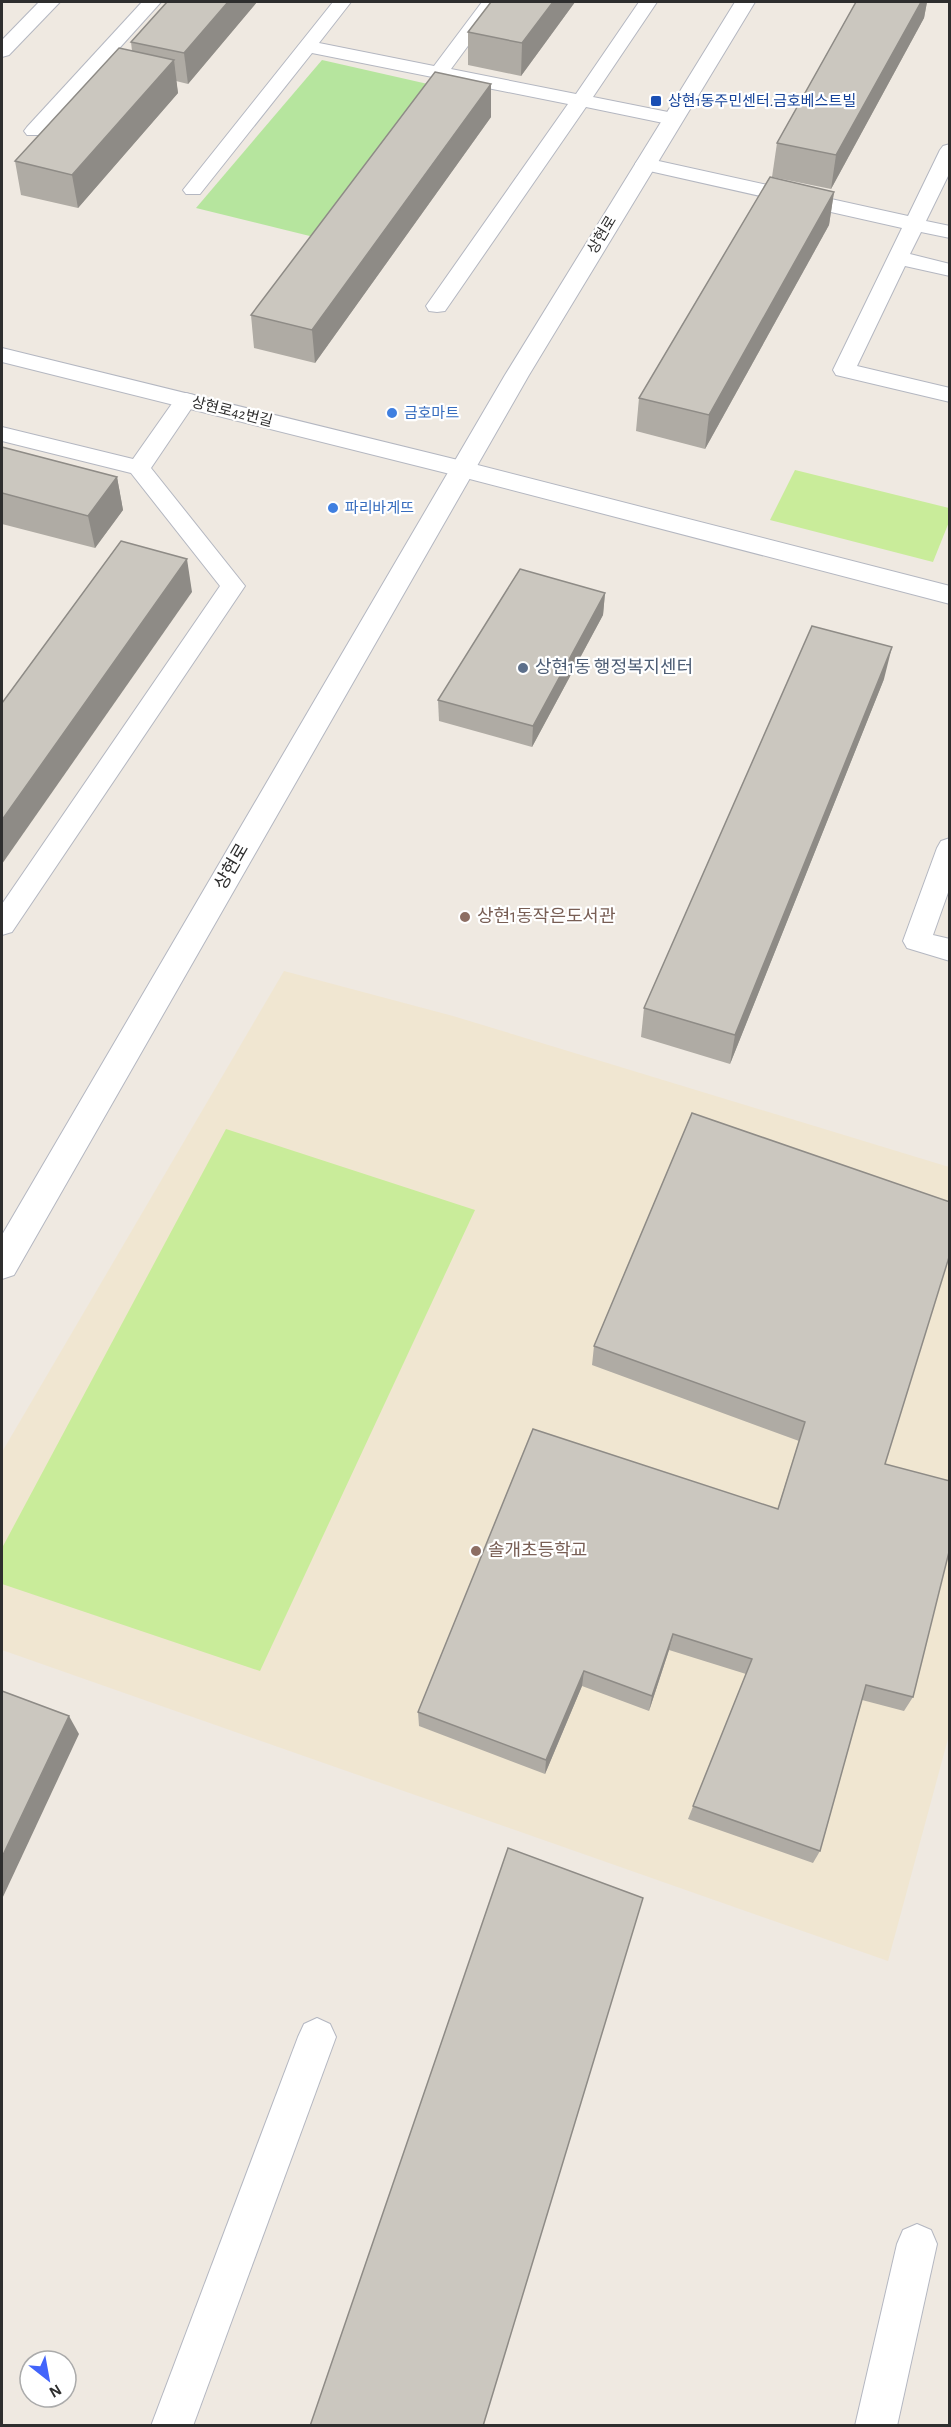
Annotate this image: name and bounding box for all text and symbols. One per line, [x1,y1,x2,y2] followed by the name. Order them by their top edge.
[668,92,856,109] place label: 상현1동주민센터.금호베스트빌
[649,94,663,108] marker: 상현1동주민센터.금호베스트빌
[583,212,619,257] street label: 상현로
[190,393,275,429] street label: 상현로42번길
[404,405,459,421] place label: 금호마트
[385,406,399,420] marker: 금호마트
[345,500,414,516] place label: 파리바게뜨
[326,501,340,515] marker: 파리바게뜨
[535,657,693,677] place label: 상현1동 행정복지센터
[516,661,530,675] marker: 상현1동 행정복지센터
[210,840,252,893] street label: 상현로
[477,906,616,926] place label: 상현1동작은도서관
[458,910,472,924] marker: 상현1동작은도서관
[488,1541,587,1560] place label: 솔개초등학교
[469,1544,483,1558] marker: 솔개초등학교
[18,2349,78,2409] north arrow
[46,2381,64,2401] text: N

